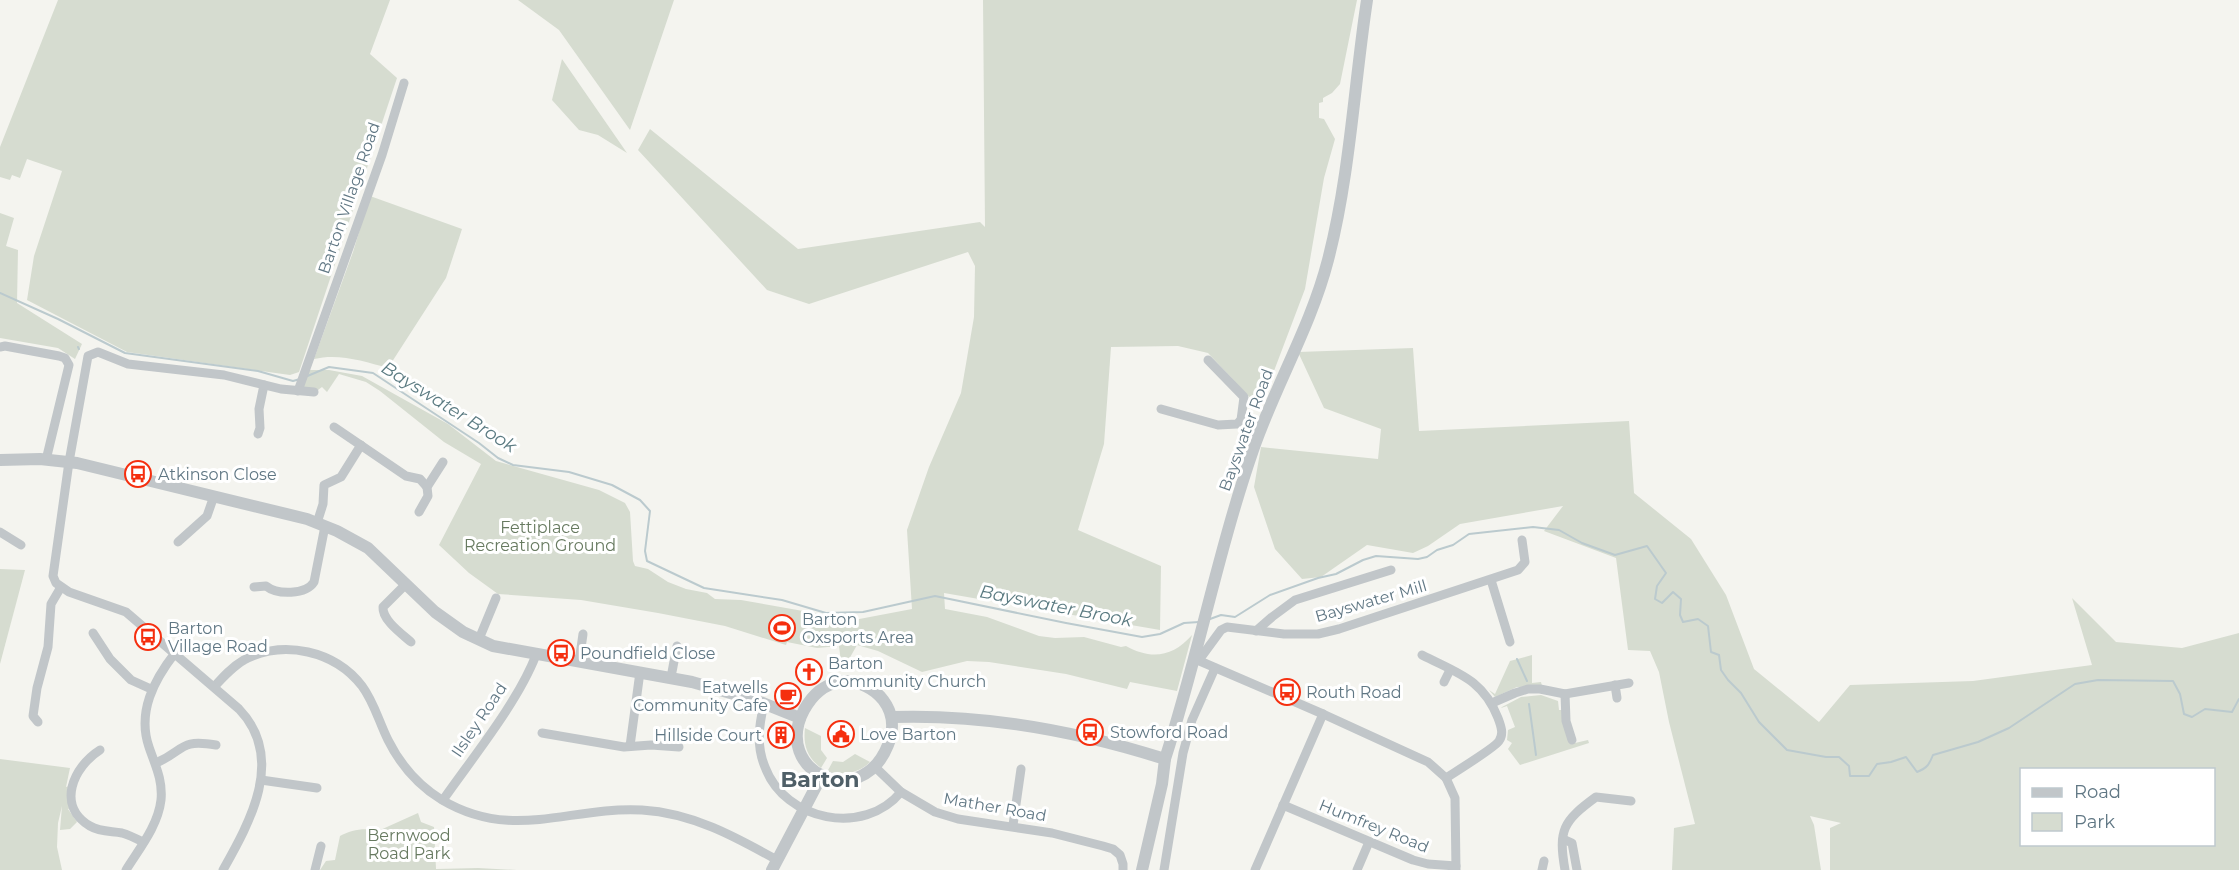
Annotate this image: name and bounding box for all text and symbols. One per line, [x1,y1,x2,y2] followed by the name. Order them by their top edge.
[314,120,384,276] street label: Barton Village Road
[377,357,522,458] water label: Bayswater Brook
[1215,366,1277,494] street label: Bayswater Road
[123,459,153,489] bus stop icon: Atkinson Close
[158,465,277,484] place label: Atkinson Close
[464,518,616,555] park label: Fettiplace Recreation Ground
[1313,576,1429,626] street label: Bayswater Mill
[978,580,1136,632] water label: Bayswater Brook
[802,610,914,647] place label: Barton Oxsports Area
[767,613,797,643] sports icon: Barton Oxsports Area
[168,619,268,656] place label: Barton Village Road
[133,622,163,652] bus stop icon: Barton Village Road
[546,638,576,668] bus stop icon: Poundfield Close
[580,644,716,663] place label: Poundfield Close
[828,654,986,691] place label: Barton Community Church
[794,657,824,687] church icon: Barton Community Church
[1272,677,1302,707] bus stop icon: Routh Road
[633,678,768,715] place label: Eatwells Community Cafe
[447,679,511,761] street label: Ilsley Road
[773,681,803,711] cafe icon: Eatwells Community Cafe
[1306,683,1402,702] place label: Routh Road
[1075,717,1105,747] bus stop icon: Stowford Road
[826,719,856,749] public building icon: Love Barton
[766,720,796,750] building icon: Hillside Court
[1110,723,1228,742] place label: Stowford Road
[860,725,957,744] place label: Love Barton
[654,726,763,745] place label: Hillside Court
[780,766,860,793] district label: Barton
[2020,768,2215,846] legend
[2074,781,2121,803] text: Road
[942,789,1048,825] street label: Mather Road
[1316,795,1432,857] street label: Humfrey Road
[2074,811,2115,833] text: Park
[367,826,451,863] park label: Bernwood Road Park

